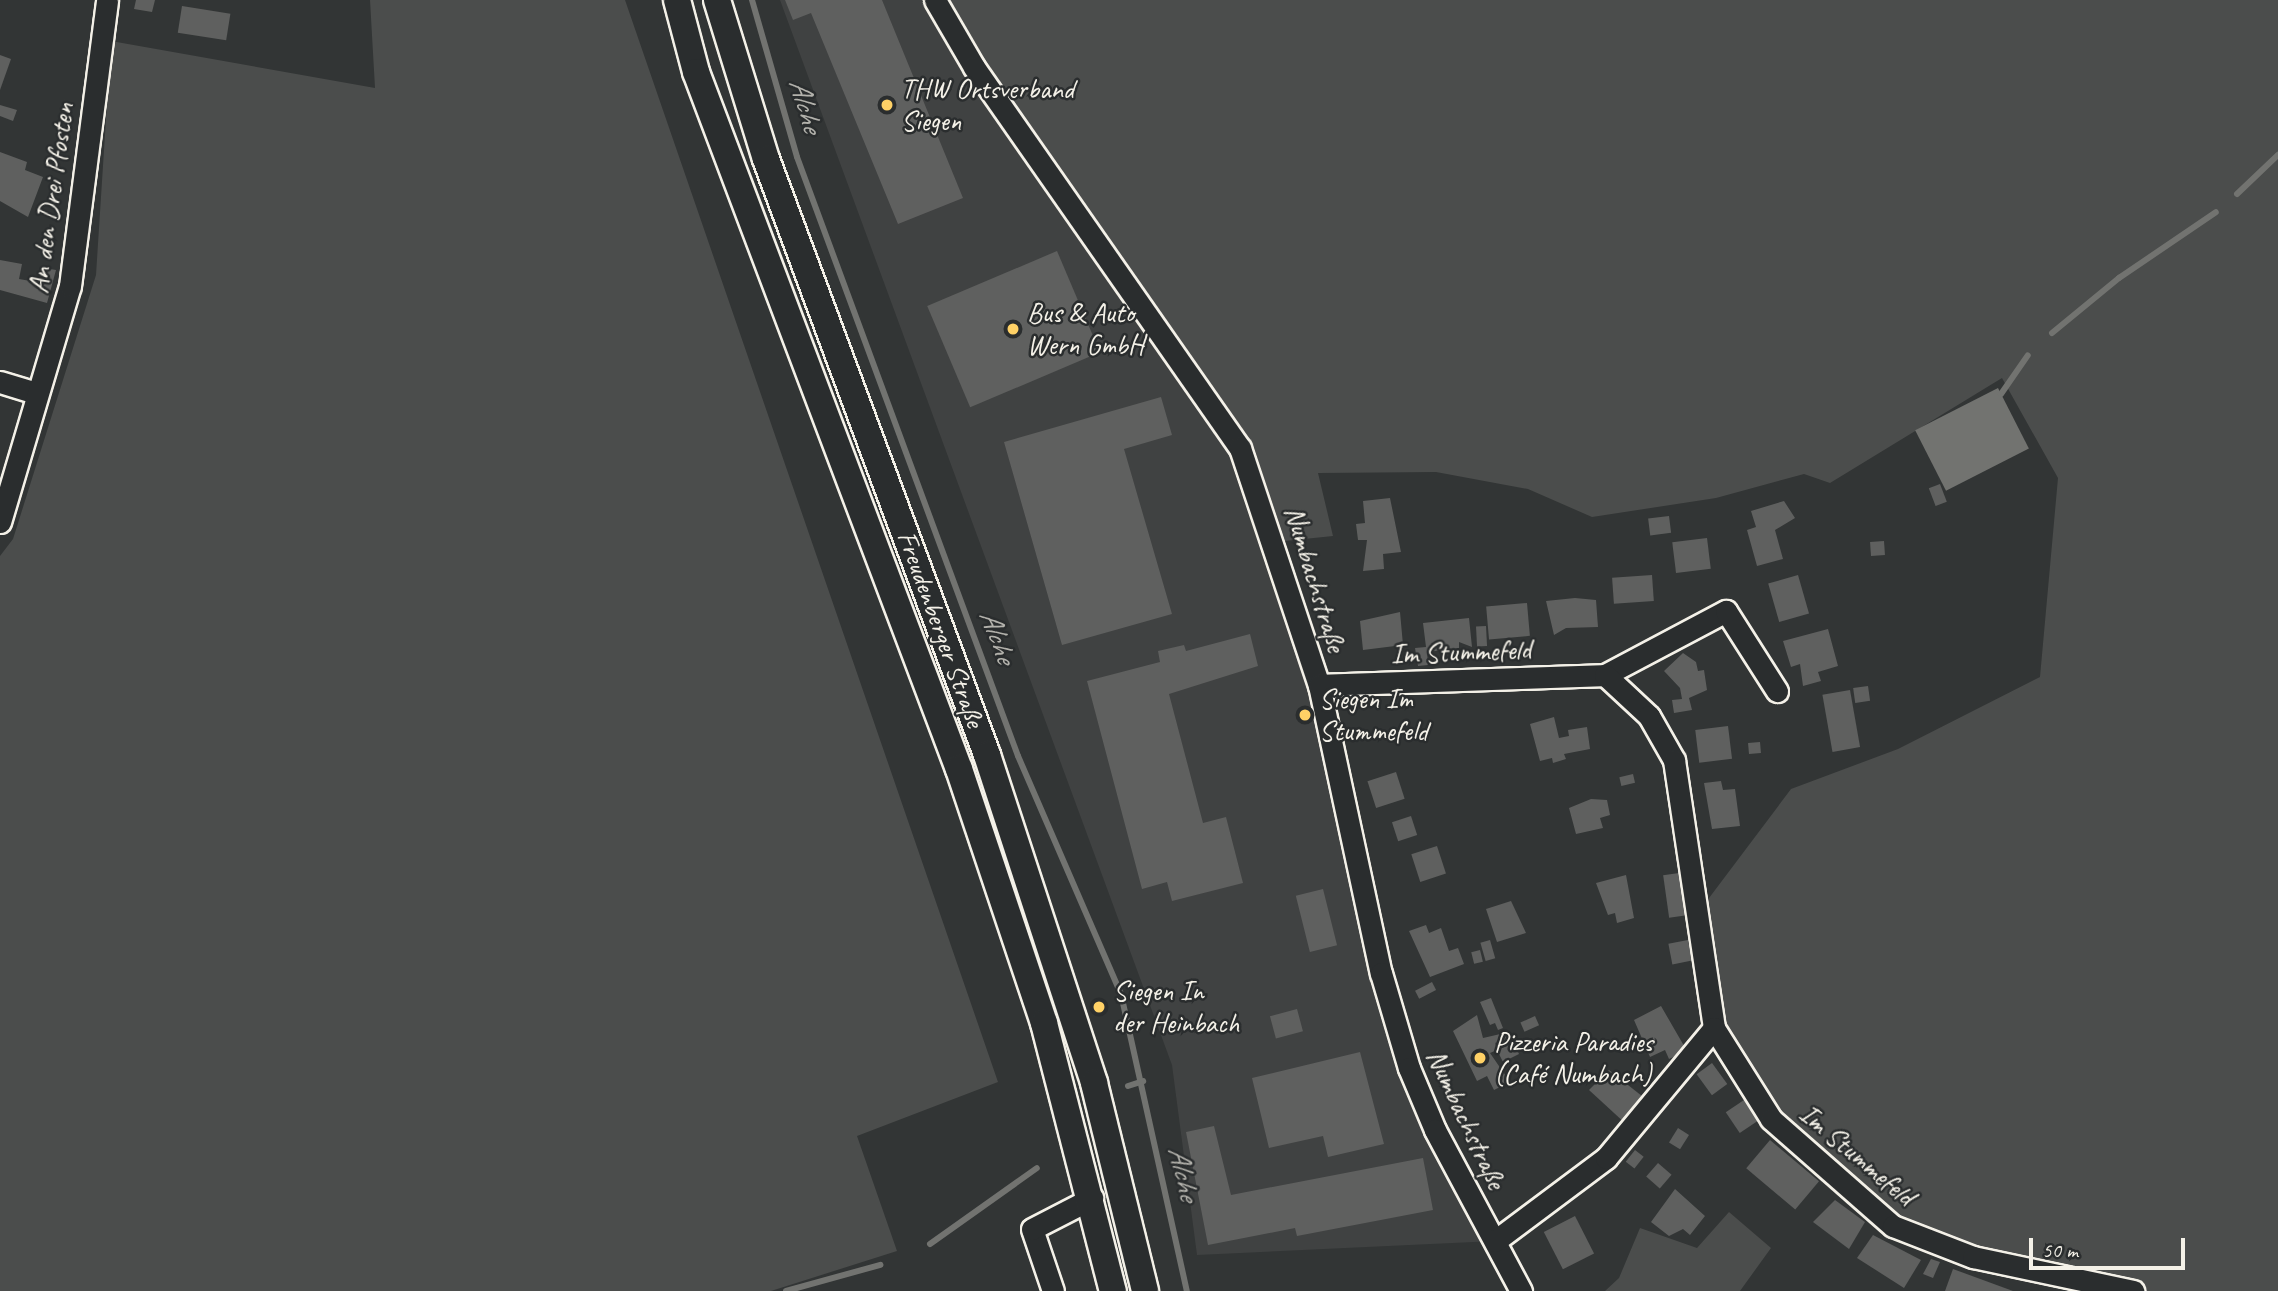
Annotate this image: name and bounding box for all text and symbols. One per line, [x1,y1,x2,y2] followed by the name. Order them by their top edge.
[901,72,1074,138] place label: THW Ortsverband Siegen
[781,74,831,136] water label: Alche
[879,97,895,113] marker: THW Ortsverband Siegen
[21,101,81,295] street label: An den Drei Pfosten
[1027,296,1144,362] place label: Bus & Auto Wern GmbH
[1005,321,1021,337] marker: Bus & Auto Wern GmbH
[1277,502,1353,656] street label: Numbachstraße
[890,526,992,732] street label: Freudenberger Straße
[972,604,1024,668] water label: Alche
[1389,633,1533,671] street label: Im Stummefeld
[1319,682,1428,748] place label: Siegen Im Stummefeld
[1297,707,1313,723] marker: Siegen Im Stummefeld
[1113,974,1240,1040] place label: Siegen In der Heinbach
[1091,999,1107,1015] marker: Siegen In der Heinbach
[1494,1025,1654,1091] place label: Pizzeria Paradies (Café Numbach)
[1419,1044,1513,1194] street label: Numbachstraße
[1472,1050,1488,1066] marker: Pizzeria Paradies (Café Numbach)
[1792,1096,1922,1214] street label: Im Stummefeld
[1160,1143,1208,1203] water label: Alche
[2033,1224,2189,1268] scale bar
[2042,1237,2078,1263] text: 50 m

